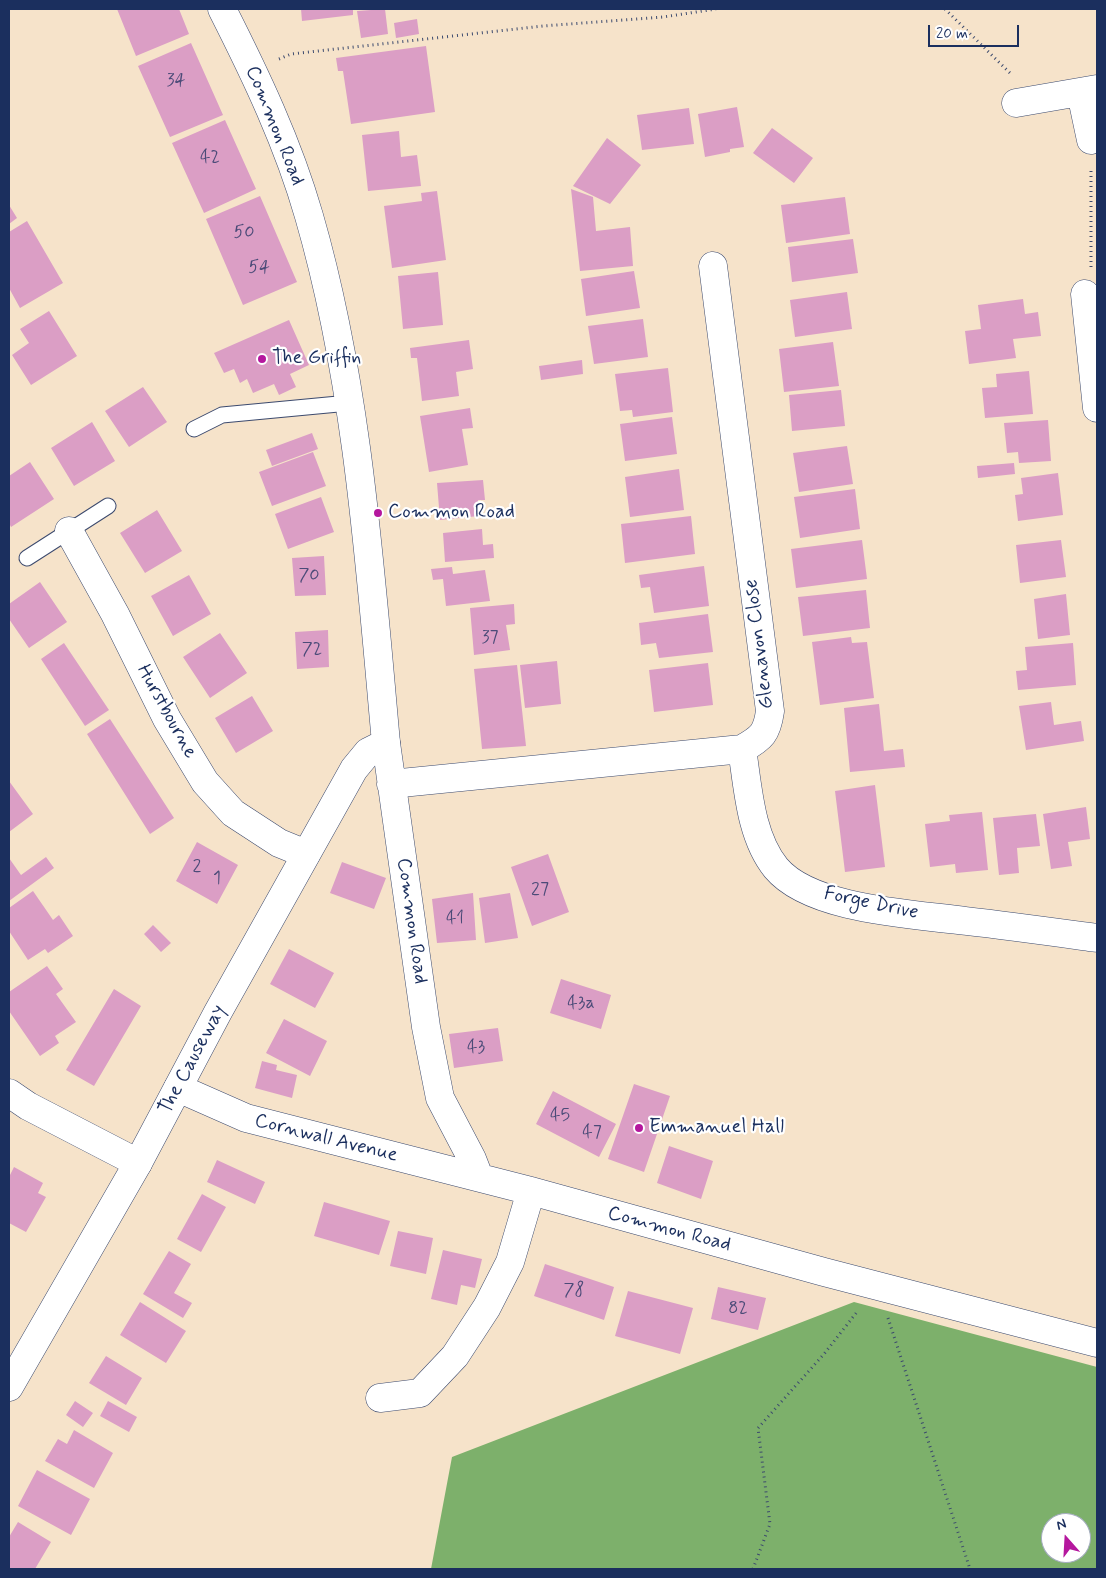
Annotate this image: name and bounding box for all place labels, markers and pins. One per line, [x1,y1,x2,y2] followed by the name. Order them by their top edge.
[272,347,361,371] place label: The Griffin
[256,353,268,365] marker: The Griffin
[388,501,515,525] place label: Common Road
[372,507,384,519] marker: Common Road
[649,1116,784,1140] place label: Emmanuel Hall
[633,1122,645,1134] marker: Emmanuel Hall

